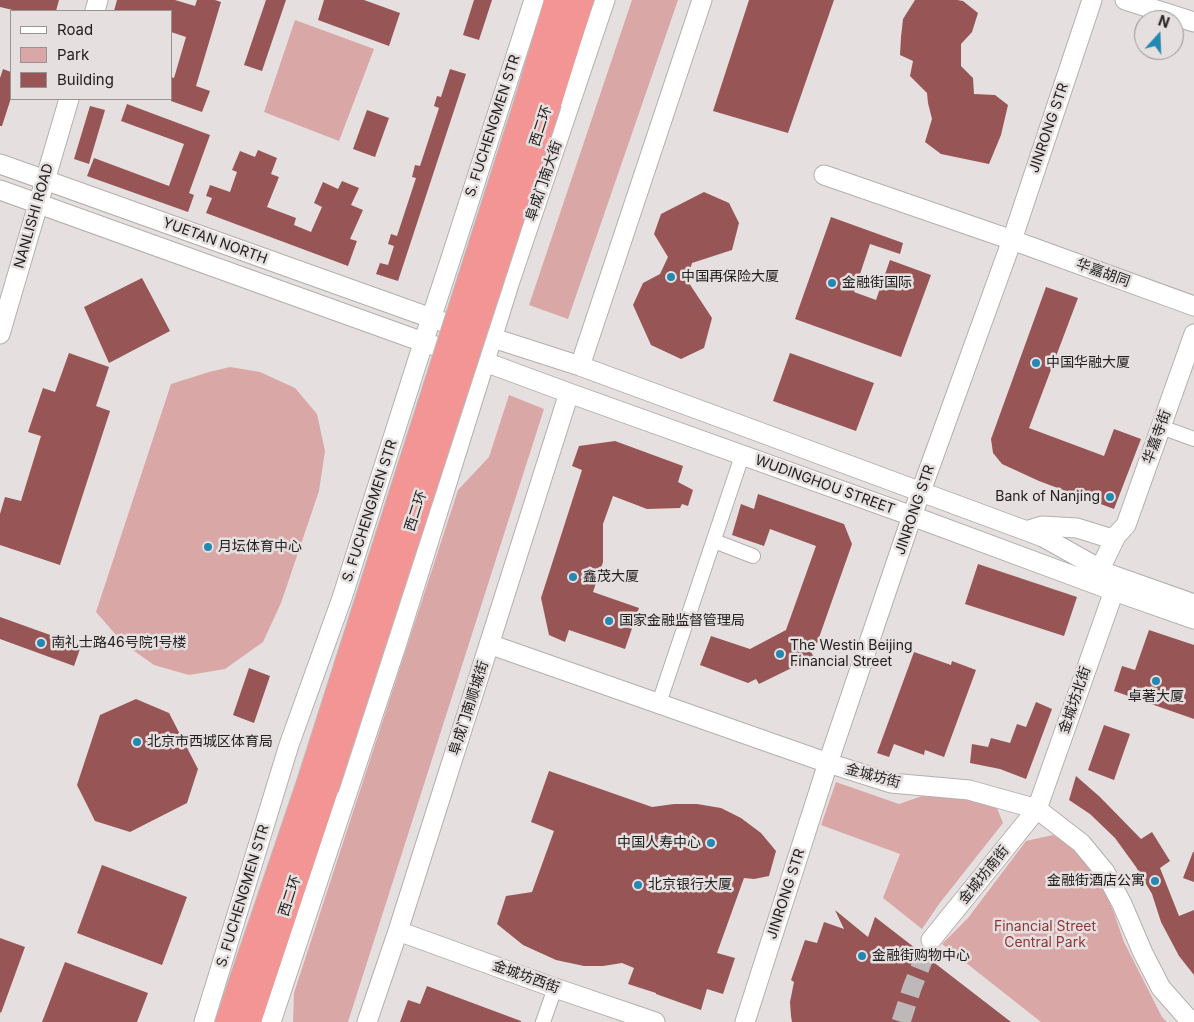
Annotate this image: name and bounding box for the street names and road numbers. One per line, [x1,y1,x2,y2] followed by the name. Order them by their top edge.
[462,53,524,199] street label: S. FUCHENGMEN STR
[1026,81,1072,175] street label: JINRONG STR
[527,103,555,149] street label: 西二环
[522,139,566,223] street label: 阜成门南大街
[11,162,57,270] street label: NANLISHI ROAD
[160,214,270,268] street label: YUETAN NORTH
[1074,256,1132,290] street label: 华嘉胡同
[1140,408,1174,466] street label: 华嘉寺街
[339,438,401,584] street label: S. FUCHENGMEN STR
[753,452,897,518] street label: WUDINGHOU STREET
[892,463,938,557] street label: JINRONG STR
[402,488,430,534] street label: 西二环
[446,659,492,757] street label: 阜成门南顺城街
[1056,664,1094,736] street label: 金城坊北街
[844,761,902,791] street label: 金城坊街
[213,823,273,969] street label: S. FUCHENGMEN STR
[955,843,1013,907] street label: 金城坊南街
[763,847,809,941] street label: JINRONG STR
[276,873,304,919] street label: 西二环
[490,957,562,997] street label: 金城坊西街

